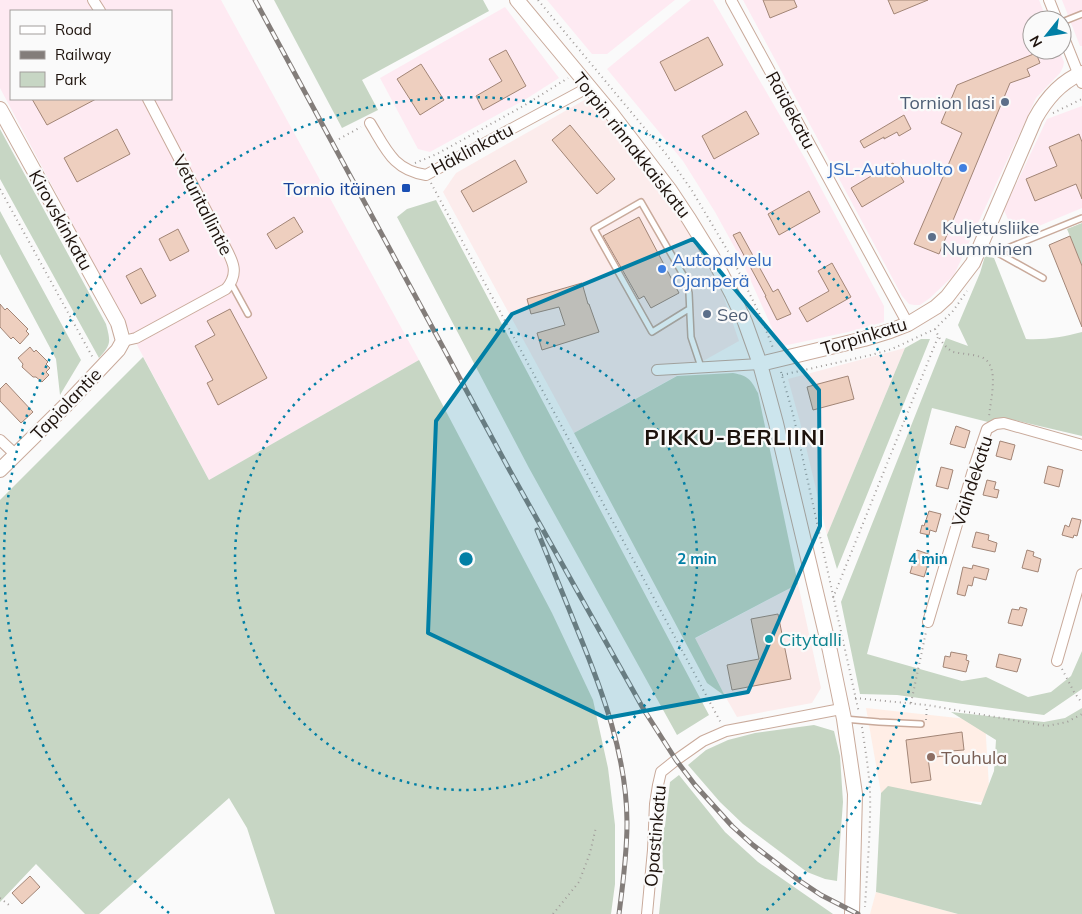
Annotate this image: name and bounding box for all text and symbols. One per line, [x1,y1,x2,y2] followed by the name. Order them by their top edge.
[10,10,172,100] legend
[1022,10,1072,60] north arrow
[55,20,92,39] text: Road
[1025,32,1046,51] text: N
[55,45,111,64] text: Railway
[761,67,821,153] street label: Raidekatu
[568,68,696,222] street label: Torpin rinnakkaiskatu
[55,70,87,89] text: Park
[900,91,995,114] place label: Tornion lasi
[999,96,1011,108] marker: Tornion lasi
[427,118,517,180] street label: Häklinkatu
[168,151,238,259] street label: Veturitallintie
[827,157,953,180] place label: JSL-Autohuolto
[957,162,969,174] marker: JSL-Autohuolto
[24,166,98,274] street label: Kirovskinkatu
[283,177,396,200] place label: Tornio itäinen
[400,182,412,194] marker: Tornio itäinen
[942,216,1039,260] place label: Kuljetusliike Numminen
[926,231,938,243] marker: Kuljetusliike Numminen
[672,248,772,292] place label: Autopalvelu Ojanperä
[656,263,668,275] marker: Autopalvelu Ojanperä
[717,303,748,326] place label: Seo
[701,308,713,320] marker: Seo
[818,312,910,360] street label: Torpinkatu
[26,363,106,445] street label: Tapiolantie
[644,423,826,451] district label: PIKKU-BERLIINI
[946,433,998,529] street label: Vaihdekatu
[677,549,717,568] text: 2 min
[908,549,948,568] text: 4 min
[457,550,475,568] centre of rings
[779,628,842,651] place label: Citytalli
[763,633,775,645] marker: Citytalli
[941,746,1007,769] place label: Touhula
[925,751,937,763] marker: Touhula
[639,784,671,888] street label: Opastinkatu

